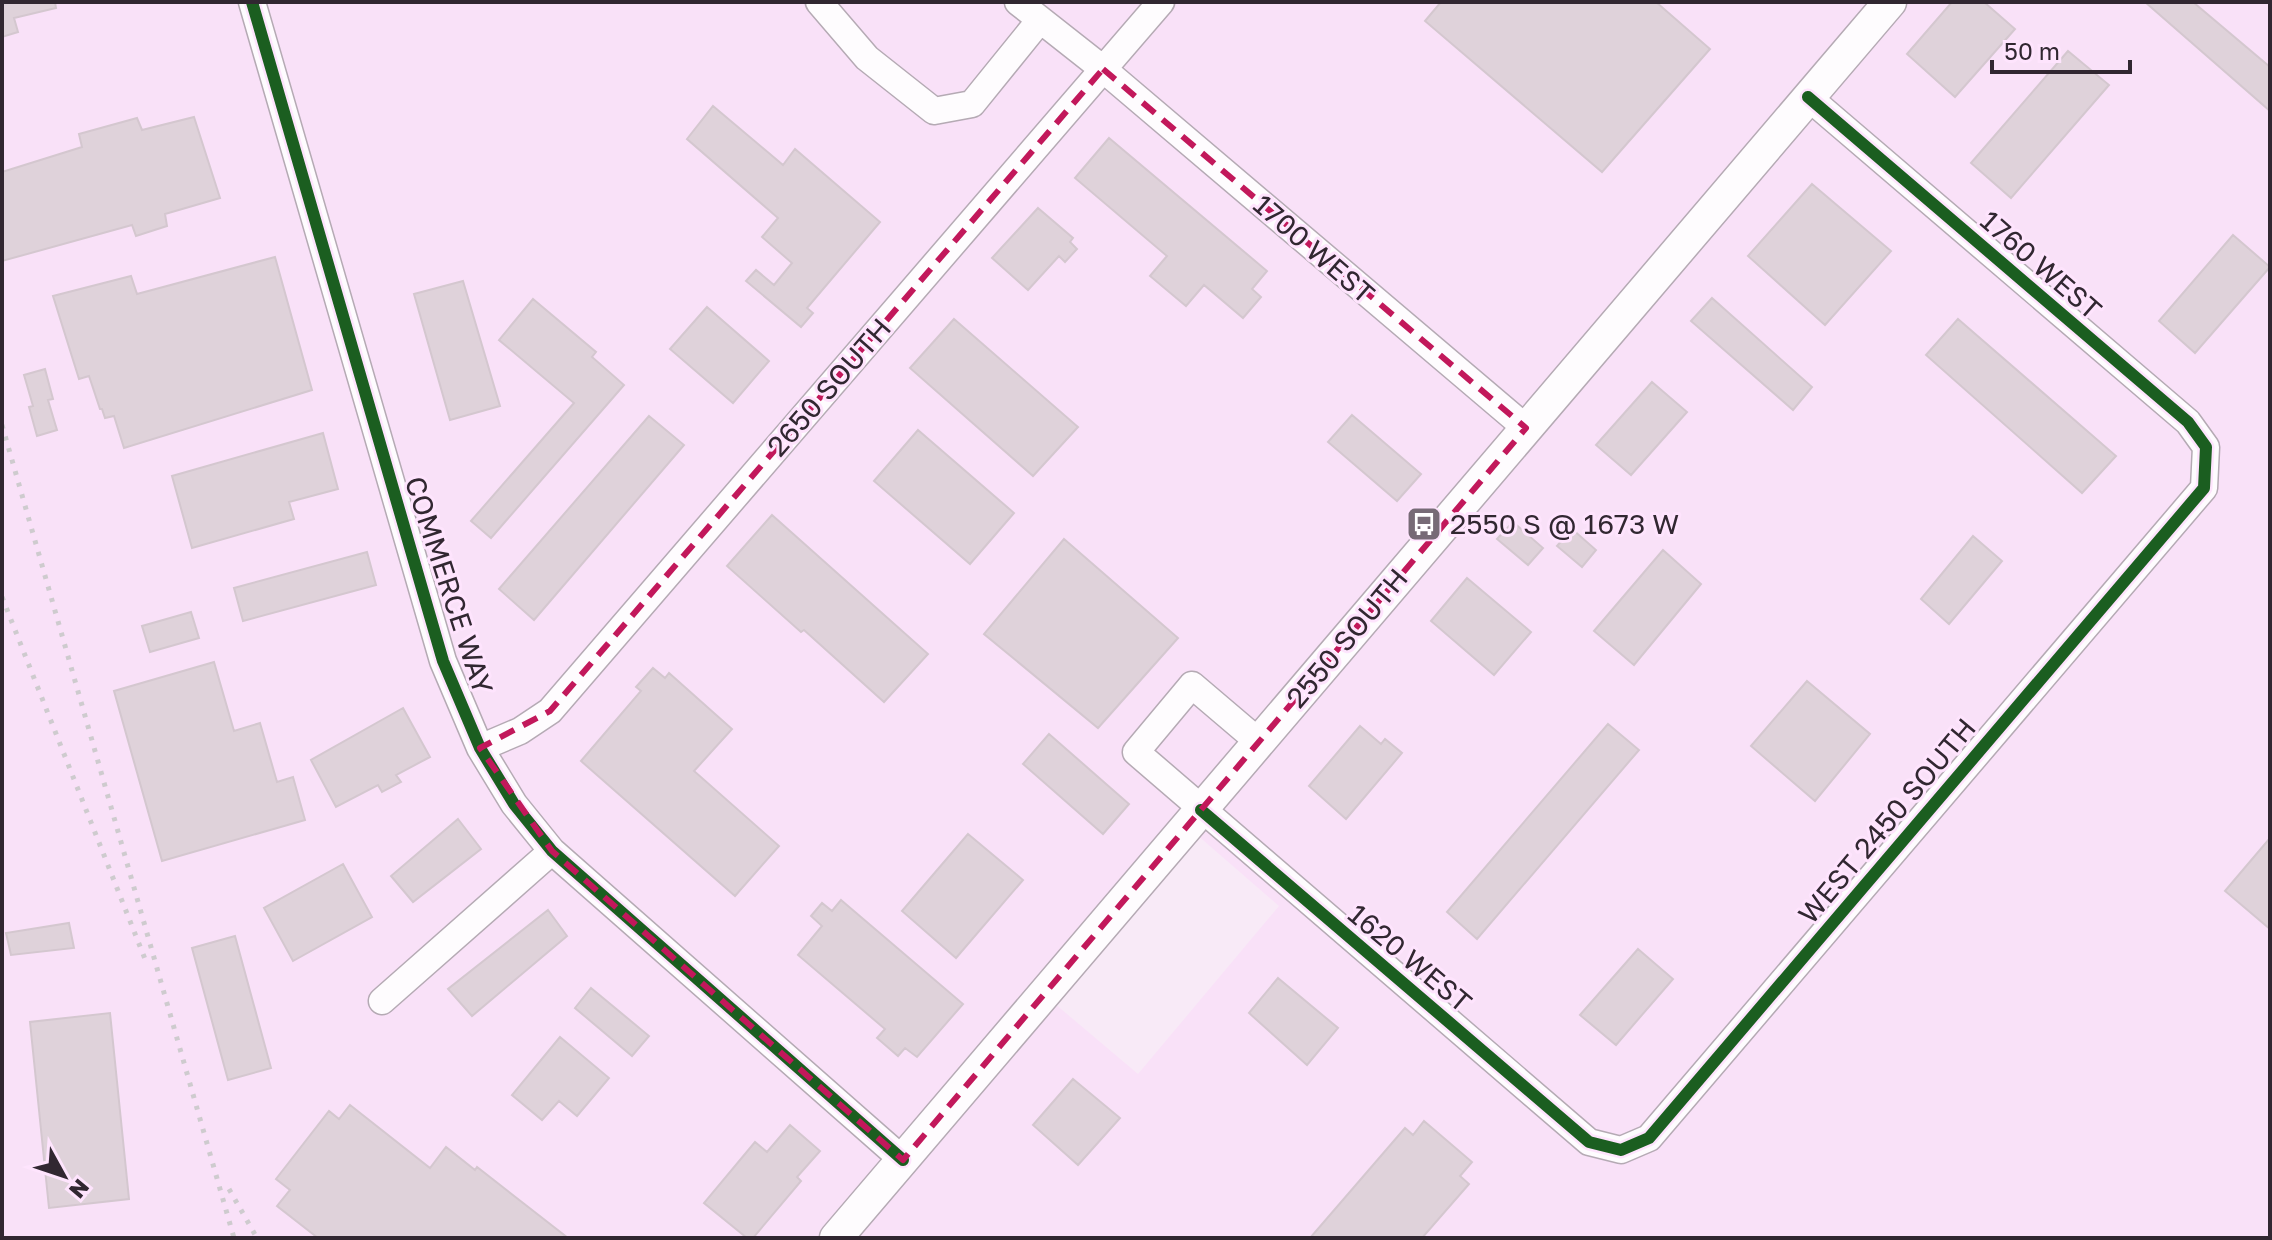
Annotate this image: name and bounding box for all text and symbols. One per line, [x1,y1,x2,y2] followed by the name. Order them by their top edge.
[1992,24,2130,74] scale bar
[2004,36,2060,65] text: 50 m
[1247,187,1381,310] street label: 1700 WEST
[1974,203,2108,326] street label: 1760 WEST
[760,311,897,462] street label: 2650 SOUTH
[399,472,500,698] street label: COMMERCE WAY
[1405,505,1443,543] bus stop icon: 2550 S @ 1673 W
[1450,507,1679,540] place label: 2550 S @ 1673 W
[1279,562,1414,714] street label: 2550 SOUTH
[1791,711,1982,930] street label: WEST 2450 SOUTH
[1342,897,1478,1018] street label: 1620 WEST
[24,1136,104,1216] north arrow
[64,1174,95,1204] text: N

